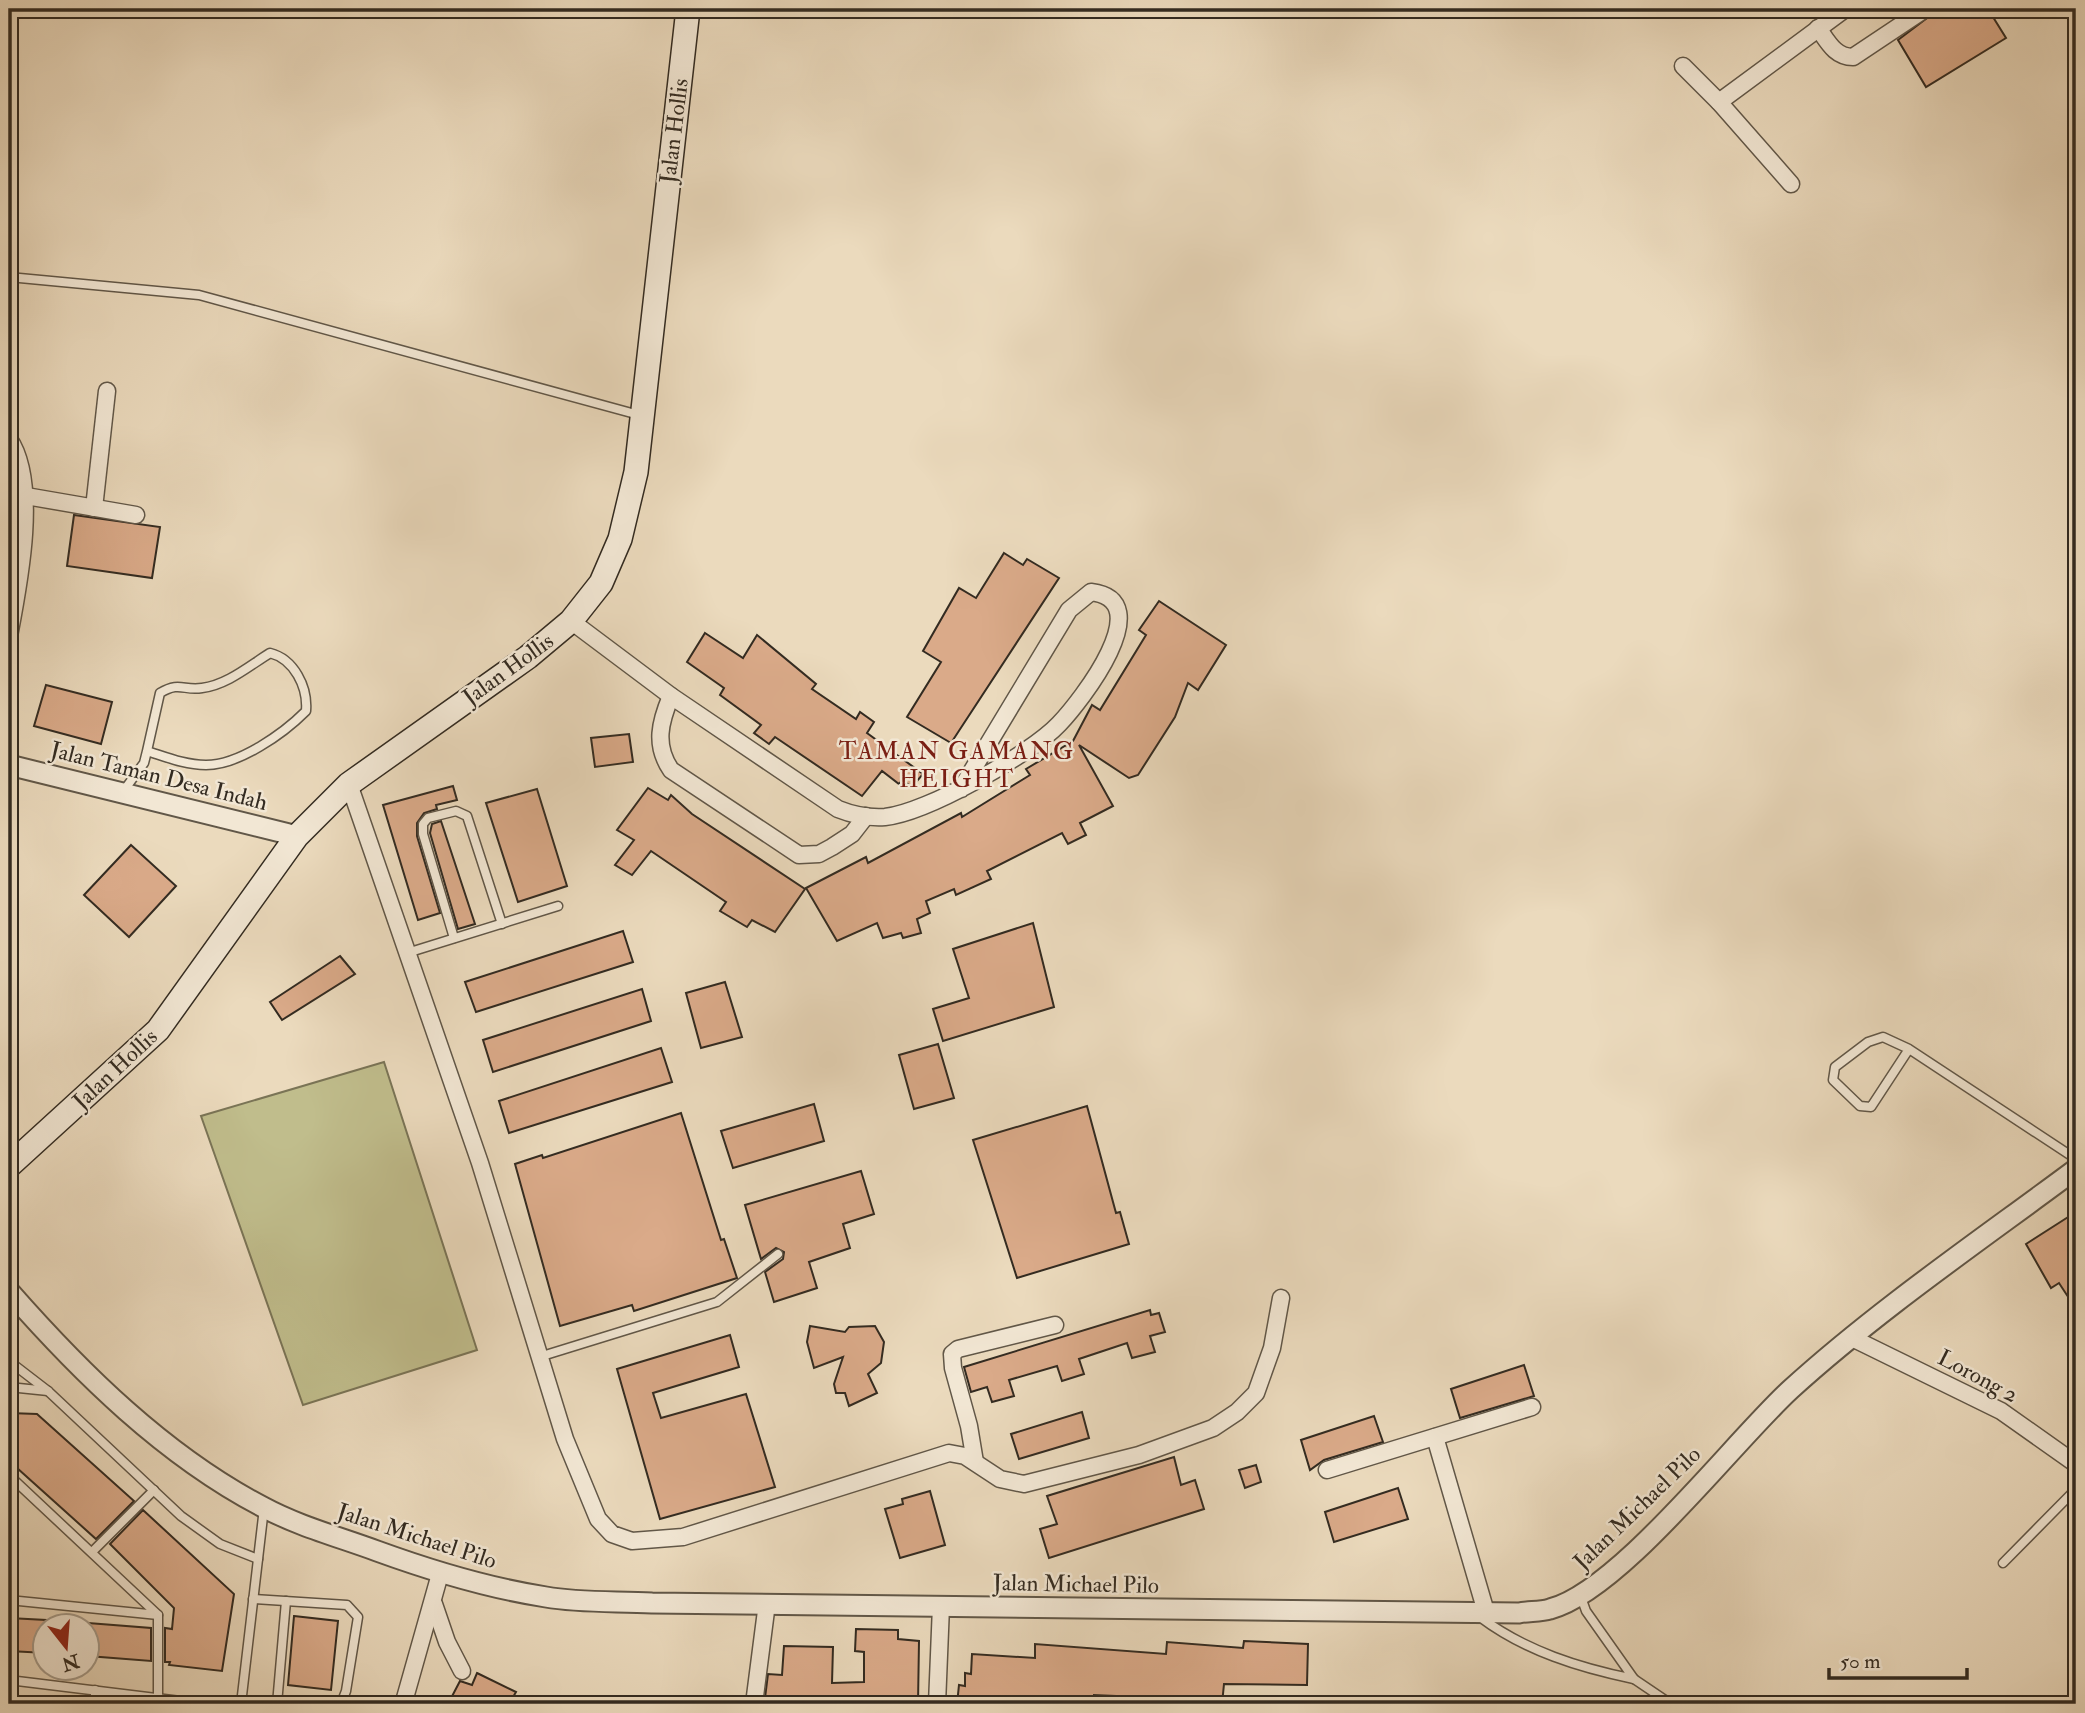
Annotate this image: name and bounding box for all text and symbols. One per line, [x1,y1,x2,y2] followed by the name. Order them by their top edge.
[653,77,695,186] street label: Jalan Hollis
[456,626,559,712] street label: Jalan Hollis
[46,735,271,817] street label: Jalan Taman Desa Indah
[839,736,1075,795] district label: TAMAN GAMANG HEIGHT
[66,1022,164,1116] street label: Jalan Hollis
[1933,1343,2023,1409] street label: Lorong 2
[1566,1440,1707,1577] street label: Jalan Michael Pilo
[333,1496,500,1575] street label: Jalan Michael Pilo
[992,1568,1159,1600] street label: Jalan Michael Pilo
[32,1612,102,1682] north arrow
[1829,1636,1968,1680] scale bar
[58,1648,83,1677] text: N
[1840,1648,1881,1675] text: 50 m

